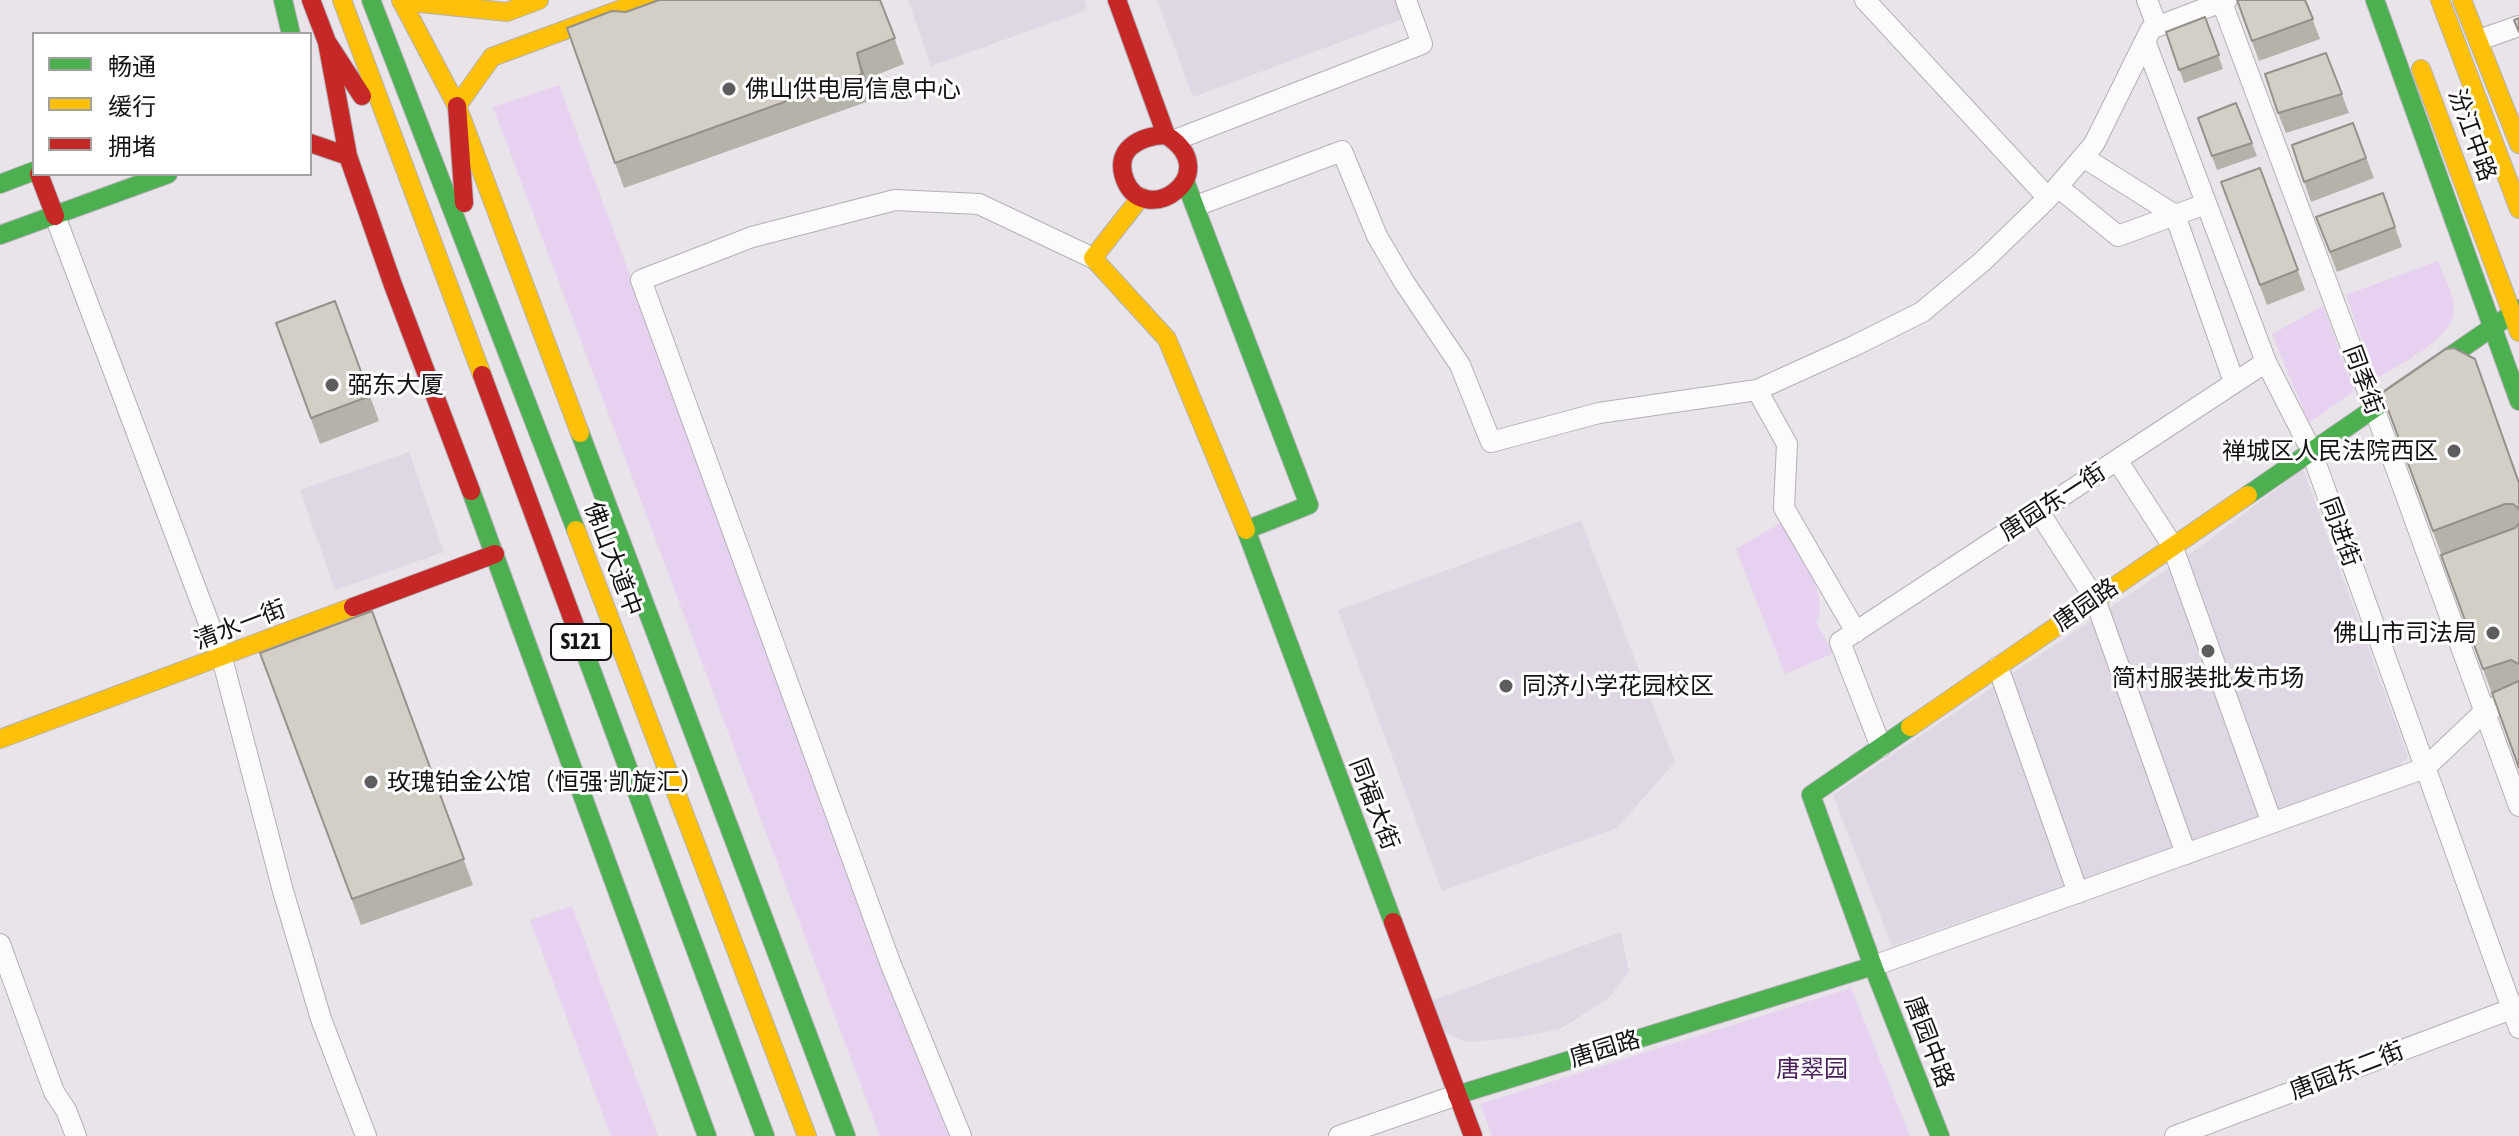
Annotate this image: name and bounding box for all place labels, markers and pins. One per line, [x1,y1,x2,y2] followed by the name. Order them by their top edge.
[745,75,961,103] place label: 佛山供电局信息中心
[720,80,738,98] marker: 佛山供电局信息中心
[348,371,444,399] place label: 弼东大厦
[323,376,341,394] marker: 弼东大厦
[2222,437,2438,465] place label: 禅城区人民法院西区
[2445,442,2463,460] marker: 禅城区人民法院西区
[2333,619,2477,647] place label: 佛山市司法局
[2484,624,2502,642] marker: 佛山市司法局
[2199,642,2217,660] marker: 简村服装批发市场
[2112,664,2304,692] place label: 简村服装批发市场
[1522,672,1714,700] place label: 同济小学花园校区
[1497,677,1515,695] marker: 同济小学花园校区
[387,768,704,796] place label: 玫瑰铂金公馆（恒强·凯旋汇）
[362,773,380,791] marker: 玫瑰铂金公馆（恒强·凯旋汇）

